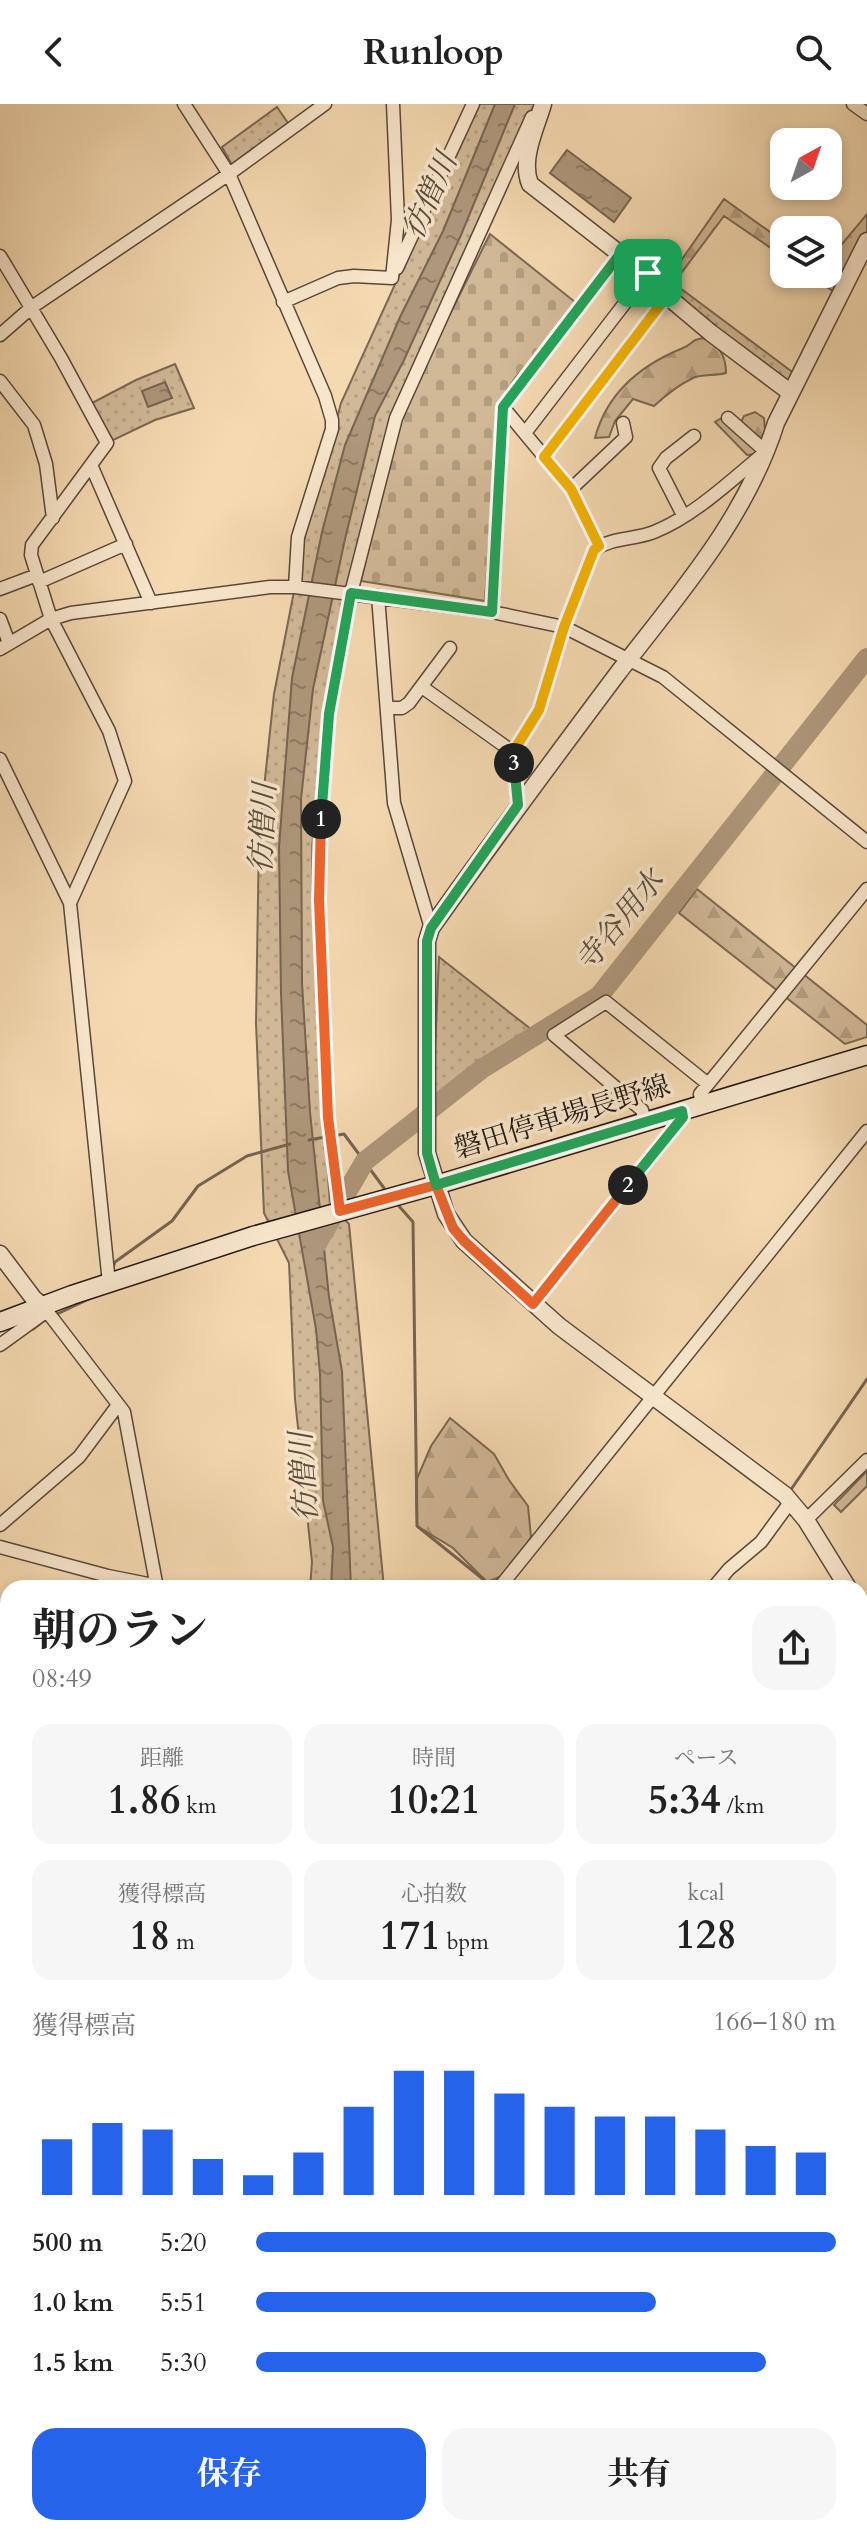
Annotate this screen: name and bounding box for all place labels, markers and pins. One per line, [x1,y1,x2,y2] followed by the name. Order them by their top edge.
[614,239,682,307] pin
[494,743,534,783] pin: 3
[301,799,341,839] pin: 1
[608,1165,648,1205] pin: 2

